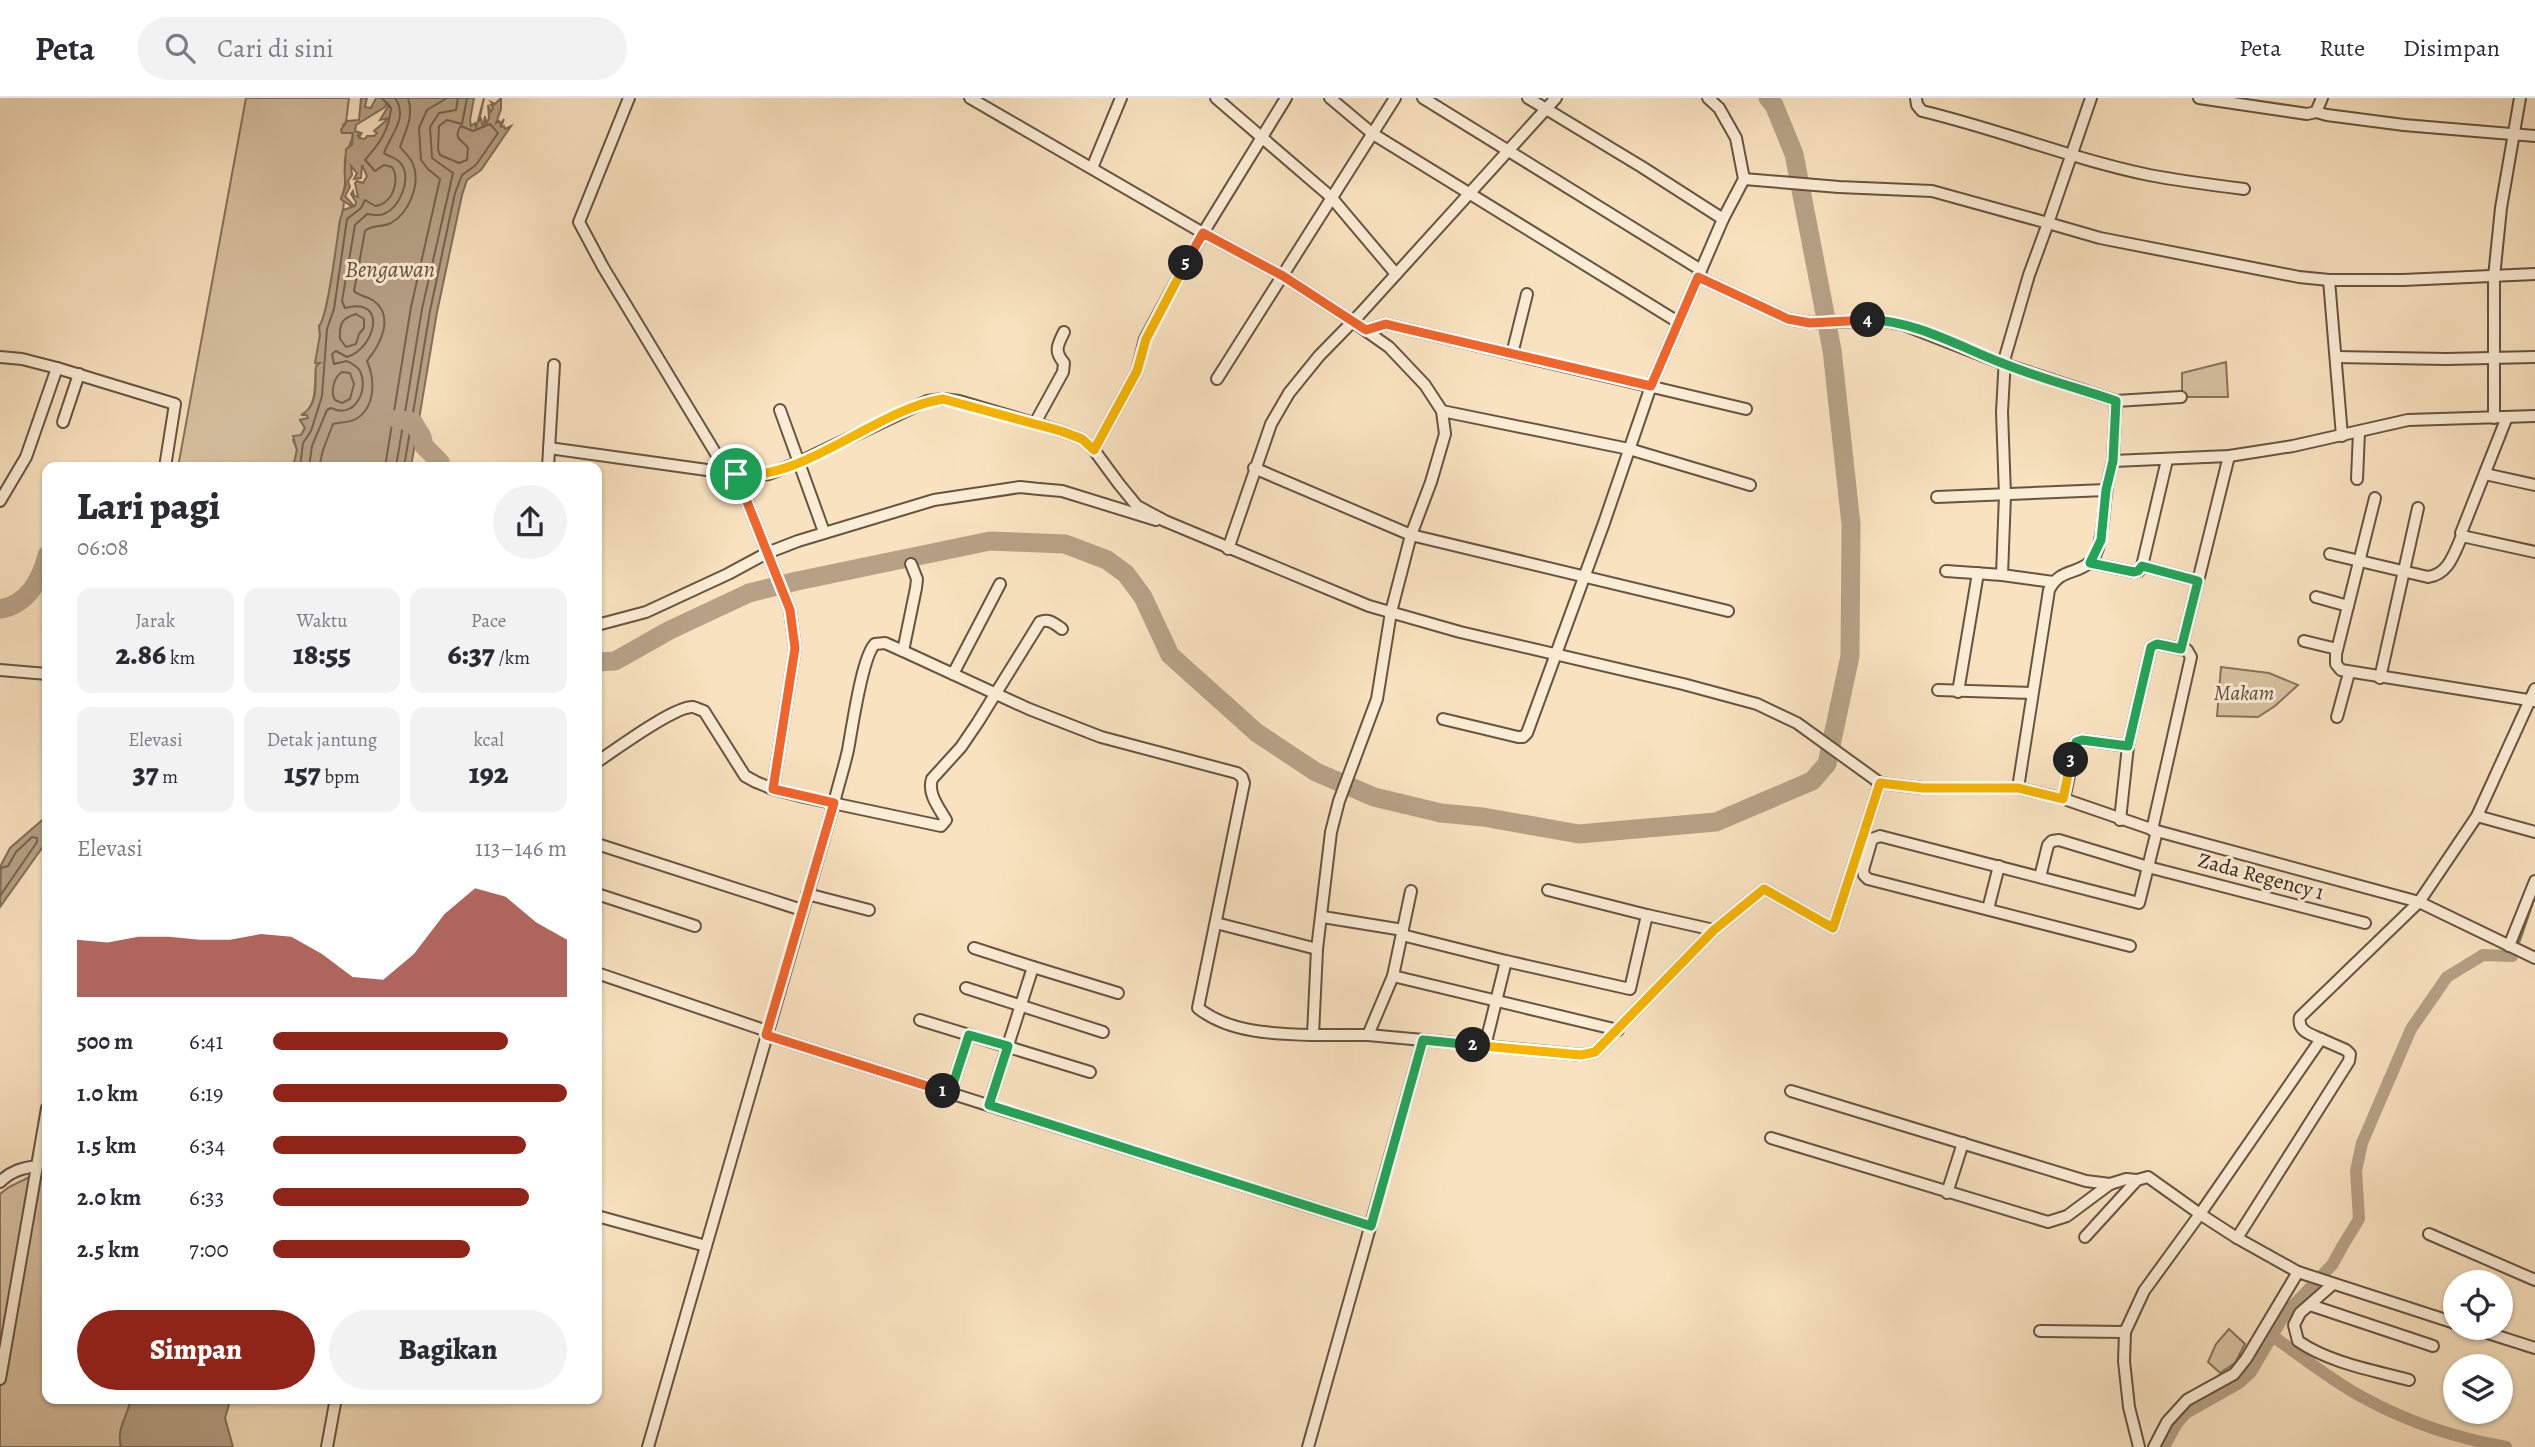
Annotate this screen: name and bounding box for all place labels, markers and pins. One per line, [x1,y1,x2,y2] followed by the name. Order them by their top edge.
[1168,246,1204,280] pin: 5
[1850,302,1885,338] pin: 4
[706,444,766,504] pin
[2054,742,2088,778] pin: 3
[1456,1028,1490,1062] pin: 2
[926,1074,960,1108] pin: 1

